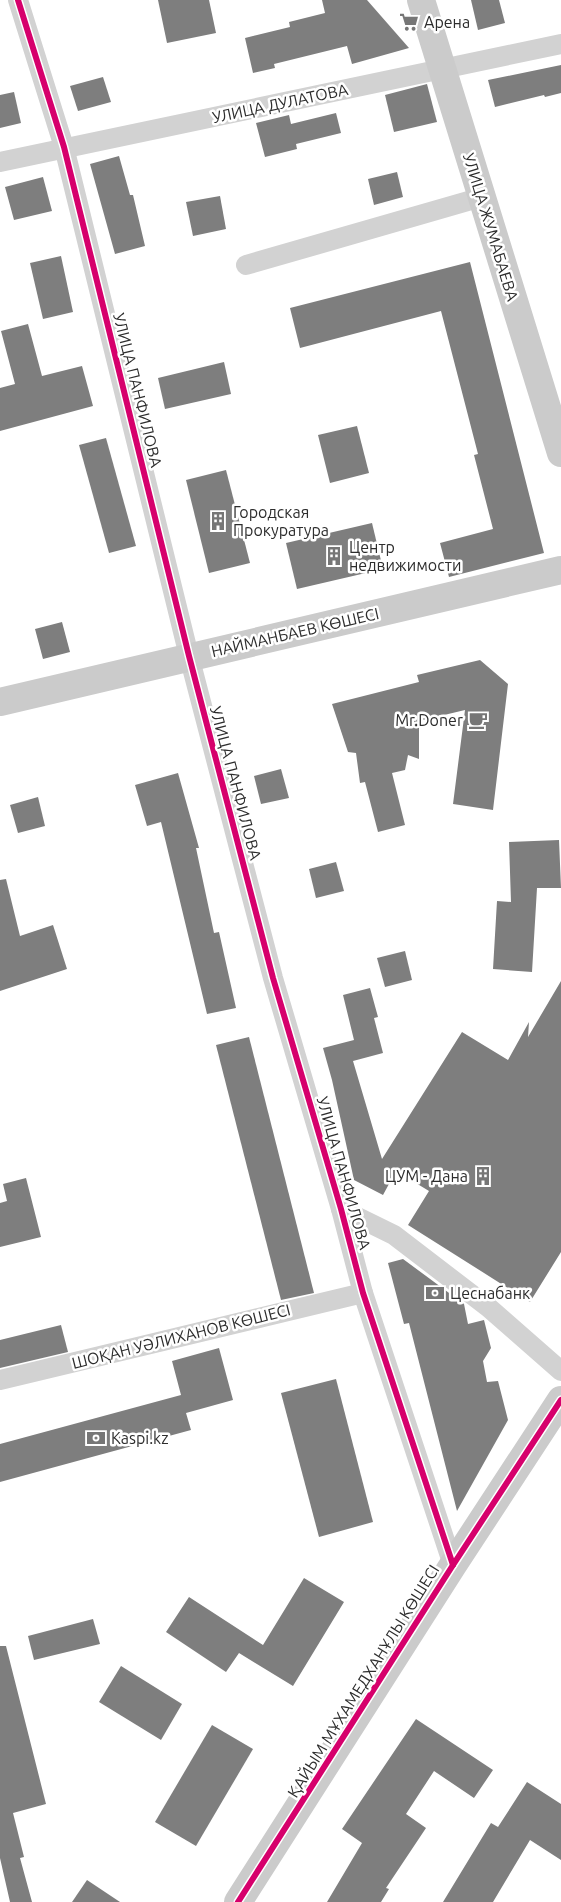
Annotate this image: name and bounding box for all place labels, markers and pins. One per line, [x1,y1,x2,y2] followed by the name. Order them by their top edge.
[398,11,420,33] supermarket icon: Арена
[424,13,470,31] place label: Арена
[233,503,329,539] place label: Городская Прокуратура
[207,510,229,532] building icon: Городская Прокуратура
[349,538,461,574] place label: Центр недвижимости
[323,545,345,567] building icon: Центр недвижимости
[467,709,489,731] cafe icon: Mr.Doner
[395,711,463,729] place label: Mr.Doner
[472,1165,494,1187] building icon: ЦУМ - Дана
[385,1167,468,1185] place label: ЦУМ - Дана
[424,1282,446,1304] bank icon: Цеснабанк
[450,1284,530,1302] place label: Цеснабанк
[85,1427,107,1449] bank icon: Kaspi.kz
[111,1429,169,1447] place label: Kaspi.kz

